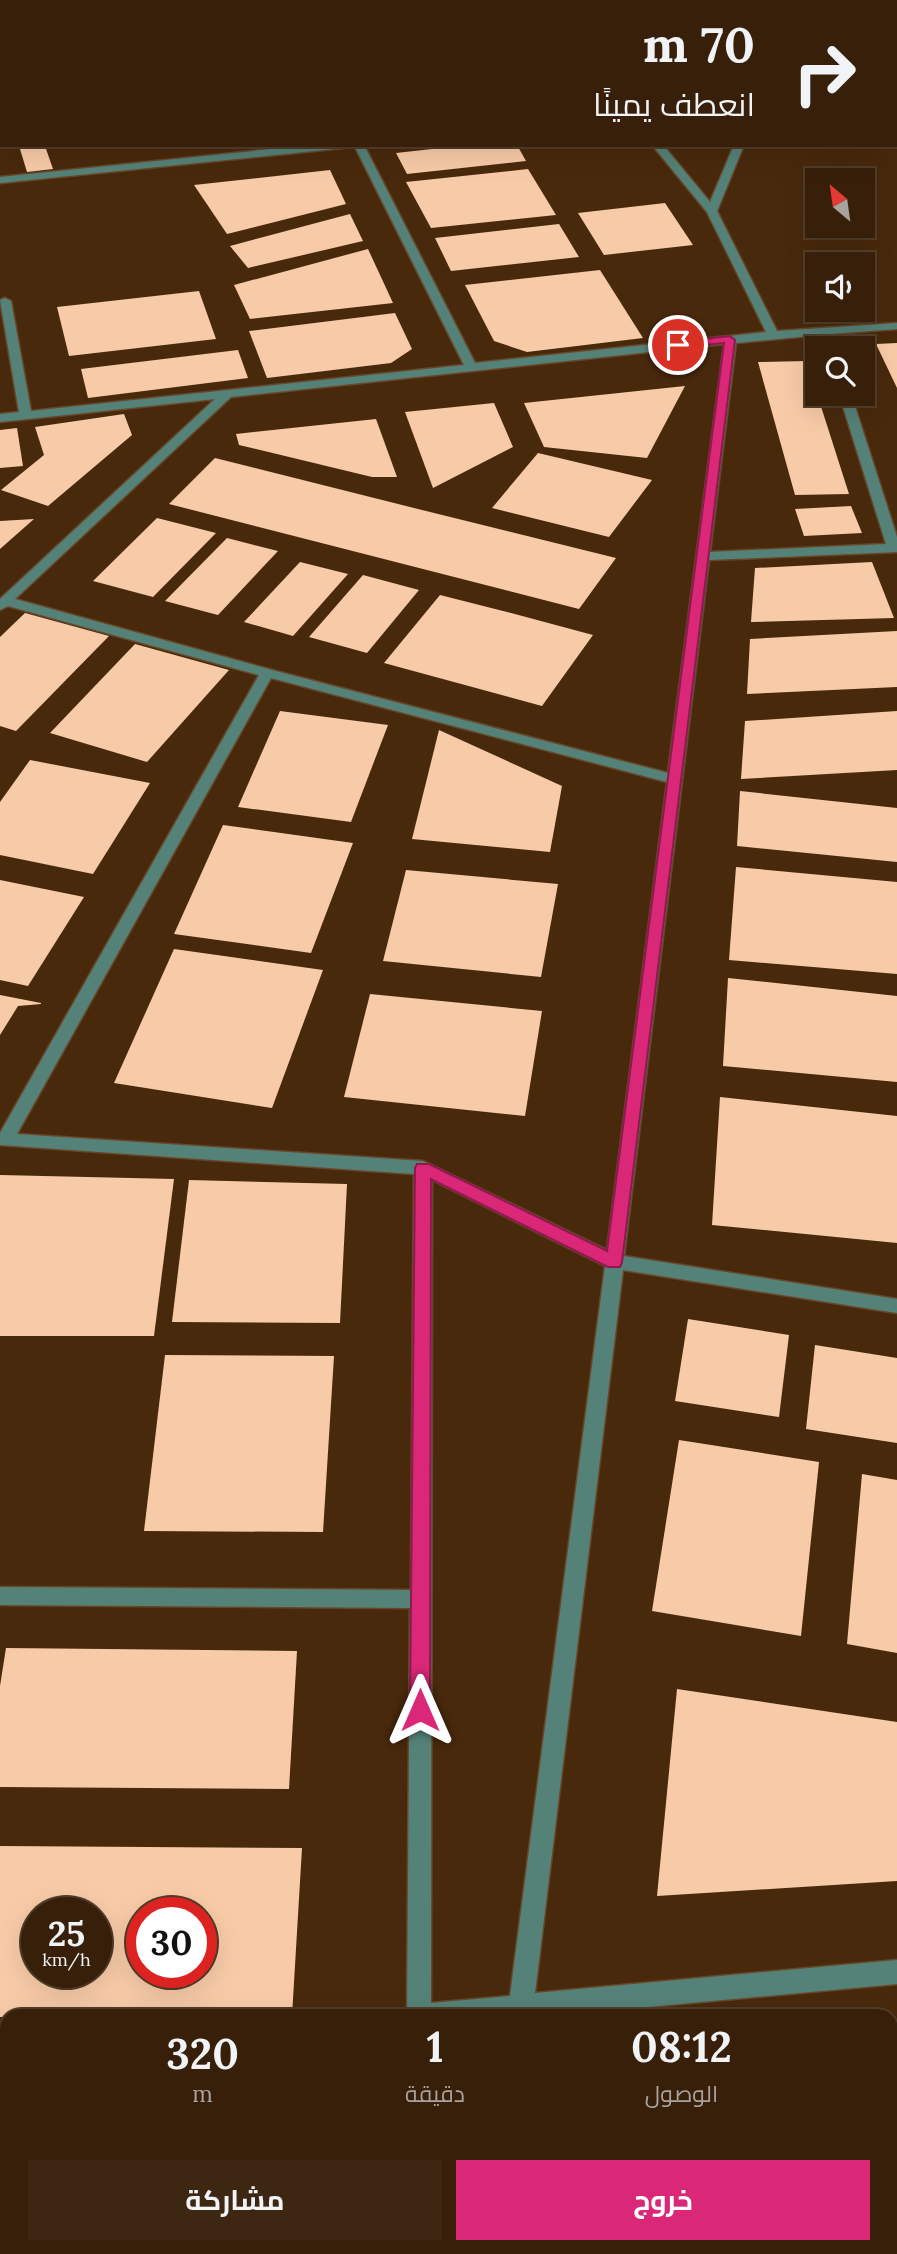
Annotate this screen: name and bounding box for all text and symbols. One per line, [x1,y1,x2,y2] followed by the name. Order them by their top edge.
[643,13,755,75] text: 70 m
[779,28,870,119] icon: right
[593,84,755,125] text: انعطف يمينًا
[805,168,875,238] north arrow
[805,168,875,406] map controls
[805,252,875,322] button: sound
[648,315,708,375] pin
[659,326,697,364] icon: arrive
[805,336,875,406] button: search
[383,1673,457,1747] position arrow
[126,1897,217,1988] speed limit sign: 30
[48,1911,85,1956] text: 25
[42,1948,91,1971] text: km/h
[426,2020,444,2074] text: 1
[631,2020,732,2074] text: 08:12
[166,2027,239,2081] text: 320
[192,2079,213,2108] text: m
[405,2079,465,2108] text: دقيقة
[645,2079,718,2108] text: الوصول
[28,2160,442,2240] button: مشاركة
[456,2160,870,2240] button: خروج

